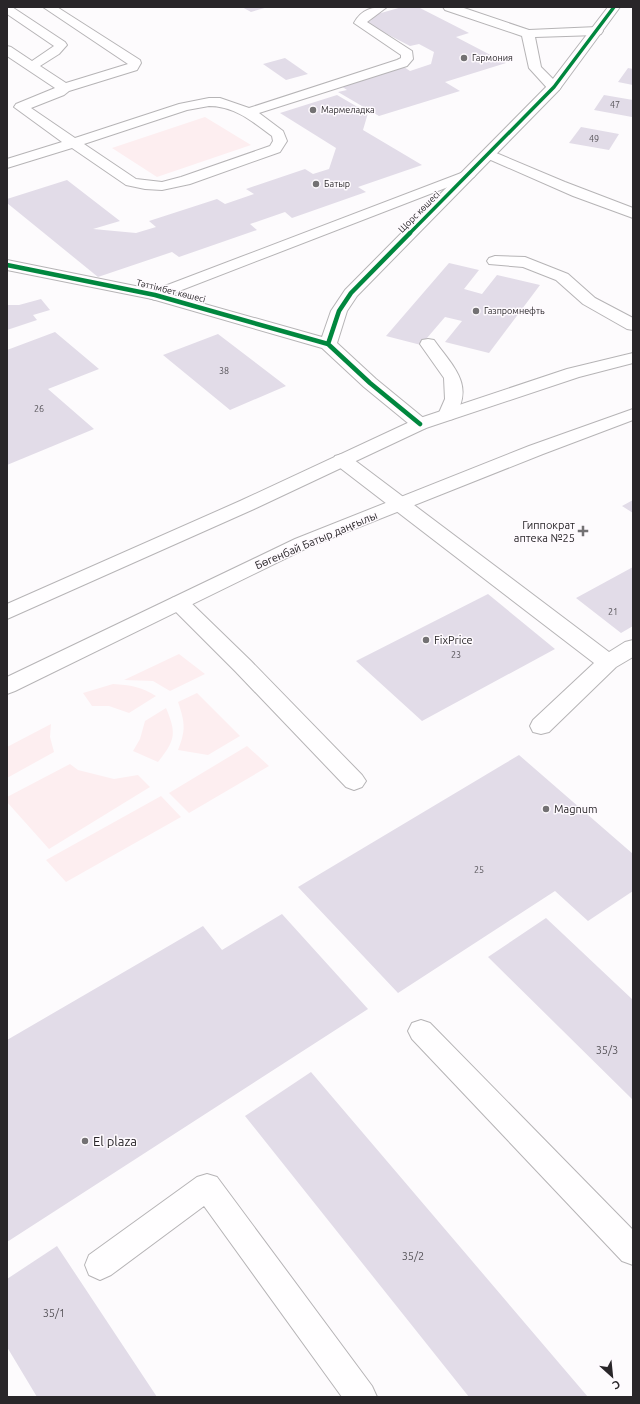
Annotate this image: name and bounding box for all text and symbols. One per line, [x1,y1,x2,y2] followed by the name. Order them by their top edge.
[459,53,469,63] marker: Гармония
[472,53,513,63] place label: Гармония
[610,100,620,110] house number: 47
[308,105,318,115] marker: Мармеладка
[321,105,375,115] place label: Мармеладка
[589,134,599,144] house number: 49
[311,179,321,189] marker: Батыр
[324,179,350,189] place label: Батыр
[396,189,442,235] street label: Щорс көшесі
[135,278,207,304] street label: Тәттімбет көшесі
[471,306,481,316] marker: Газпромнефть
[484,306,545,316] place label: Газпромнефть
[219,366,229,376] house number: 38
[34,404,44,414] house number: 26
[253,509,379,571] street label: Бөгенбай Батыр даңғылы
[514,519,575,544] place label: Гиппократ аптека №25
[578,526,588,536] marker: Гиппократ аптека №25
[608,607,618,617] house number: 21
[434,634,473,646] place label: FixPrice
[421,635,431,645] marker: FixPrice
[451,650,461,660] house number: 23
[554,803,598,815] place label: Magnum
[541,804,551,814] marker: Magnum
[474,865,484,875] house number: 25
[596,1044,618,1056] house number: 35/3
[93,1134,137,1148] place label: El plaza
[80,1136,90,1146] marker: El plaza
[402,1250,424,1262] house number: 35/2
[43,1307,65,1319] house number: 35/1
[592,1356,632,1396] north arrow
[611,1378,622,1392] text: С

